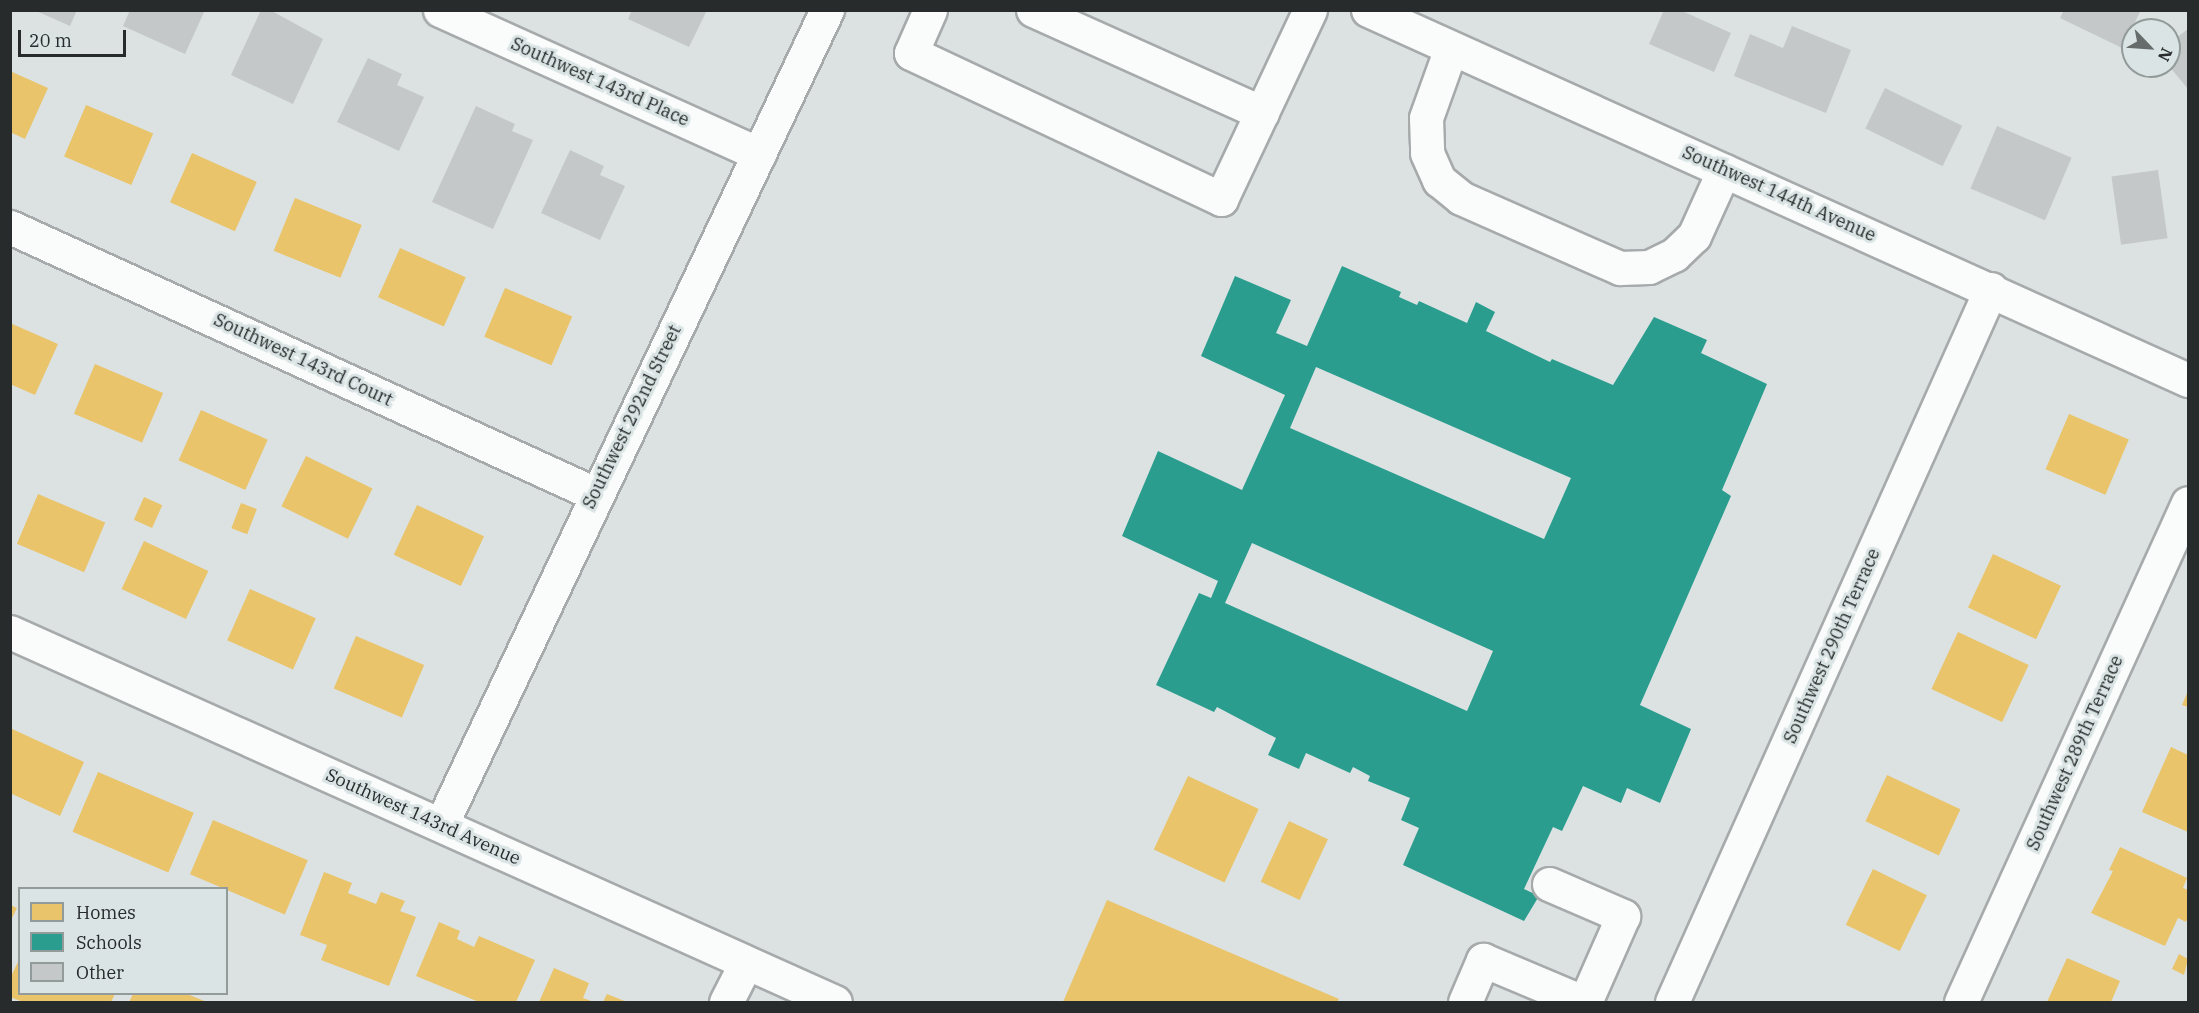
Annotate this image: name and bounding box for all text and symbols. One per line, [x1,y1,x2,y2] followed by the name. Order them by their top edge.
[21,18,129,56] scale bar
[2121,18,2181,78] north arrow
[29,29,72,52] text: 20 m
[508,33,692,131] street label: Southwest 143rd Place
[2154,45,2177,65] text: N
[1679,142,1879,246] street label: Southwest 144th Avenue
[210,309,396,411] street label: Southwest 143rd Court
[578,322,686,512] street label: Southwest 292nd Street
[1779,545,1885,747] street label: Southwest 290th Terrace
[2022,652,2128,854] street label: Southwest 289th Terrace
[322,764,524,870] street label: Southwest 143rd Avenue
[18,887,228,995] legend
[76,901,136,924] text: Homes
[76,931,142,954] text: Schools
[76,961,124,984] text: Other

